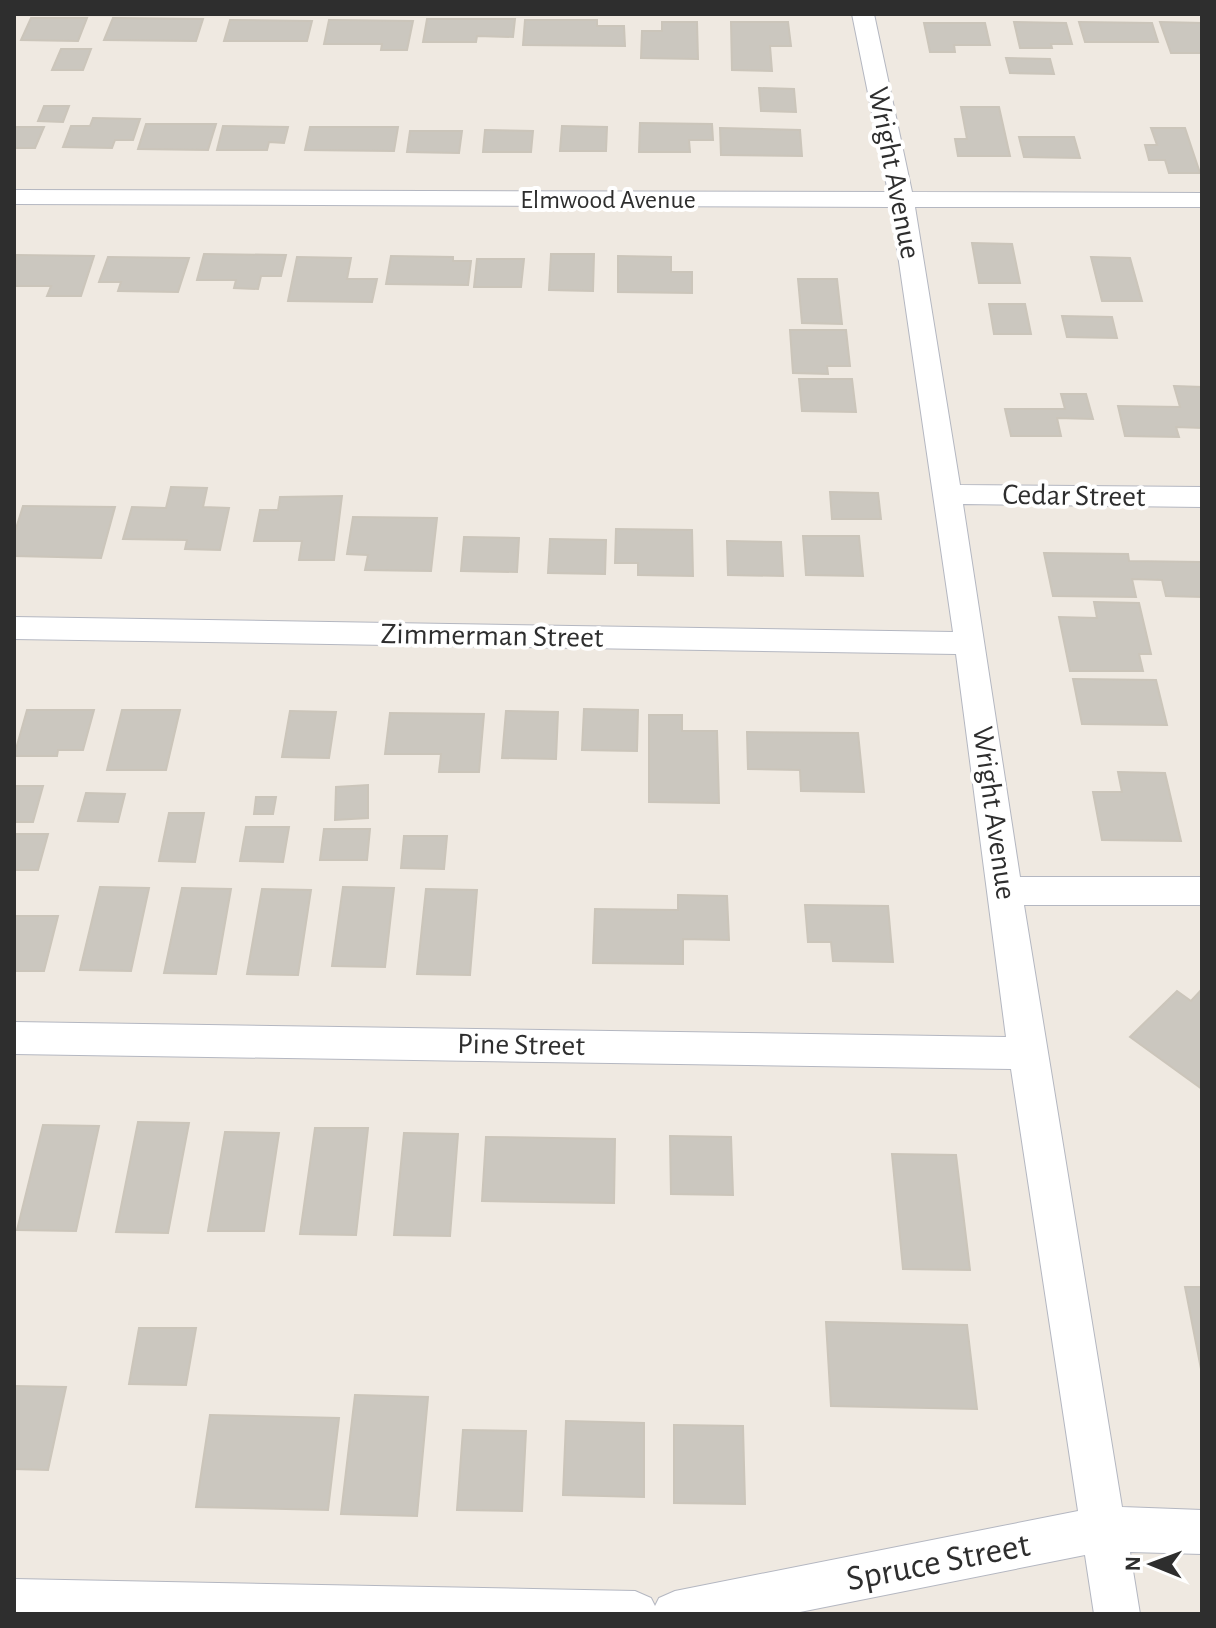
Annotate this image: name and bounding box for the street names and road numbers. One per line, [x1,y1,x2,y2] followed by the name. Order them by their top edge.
[863,84,925,262] street label: Wright Avenue
[520,187,696,213] street label: Elmwood Avenue
[1002,480,1146,512] street label: Cedar Street
[380,619,604,653] street label: Zimmerman Street
[967,724,1021,902] street label: Wright Avenue
[457,1029,586,1061] street label: Pine Street
[843,1526,1033,1597] street label: Spruce Street

